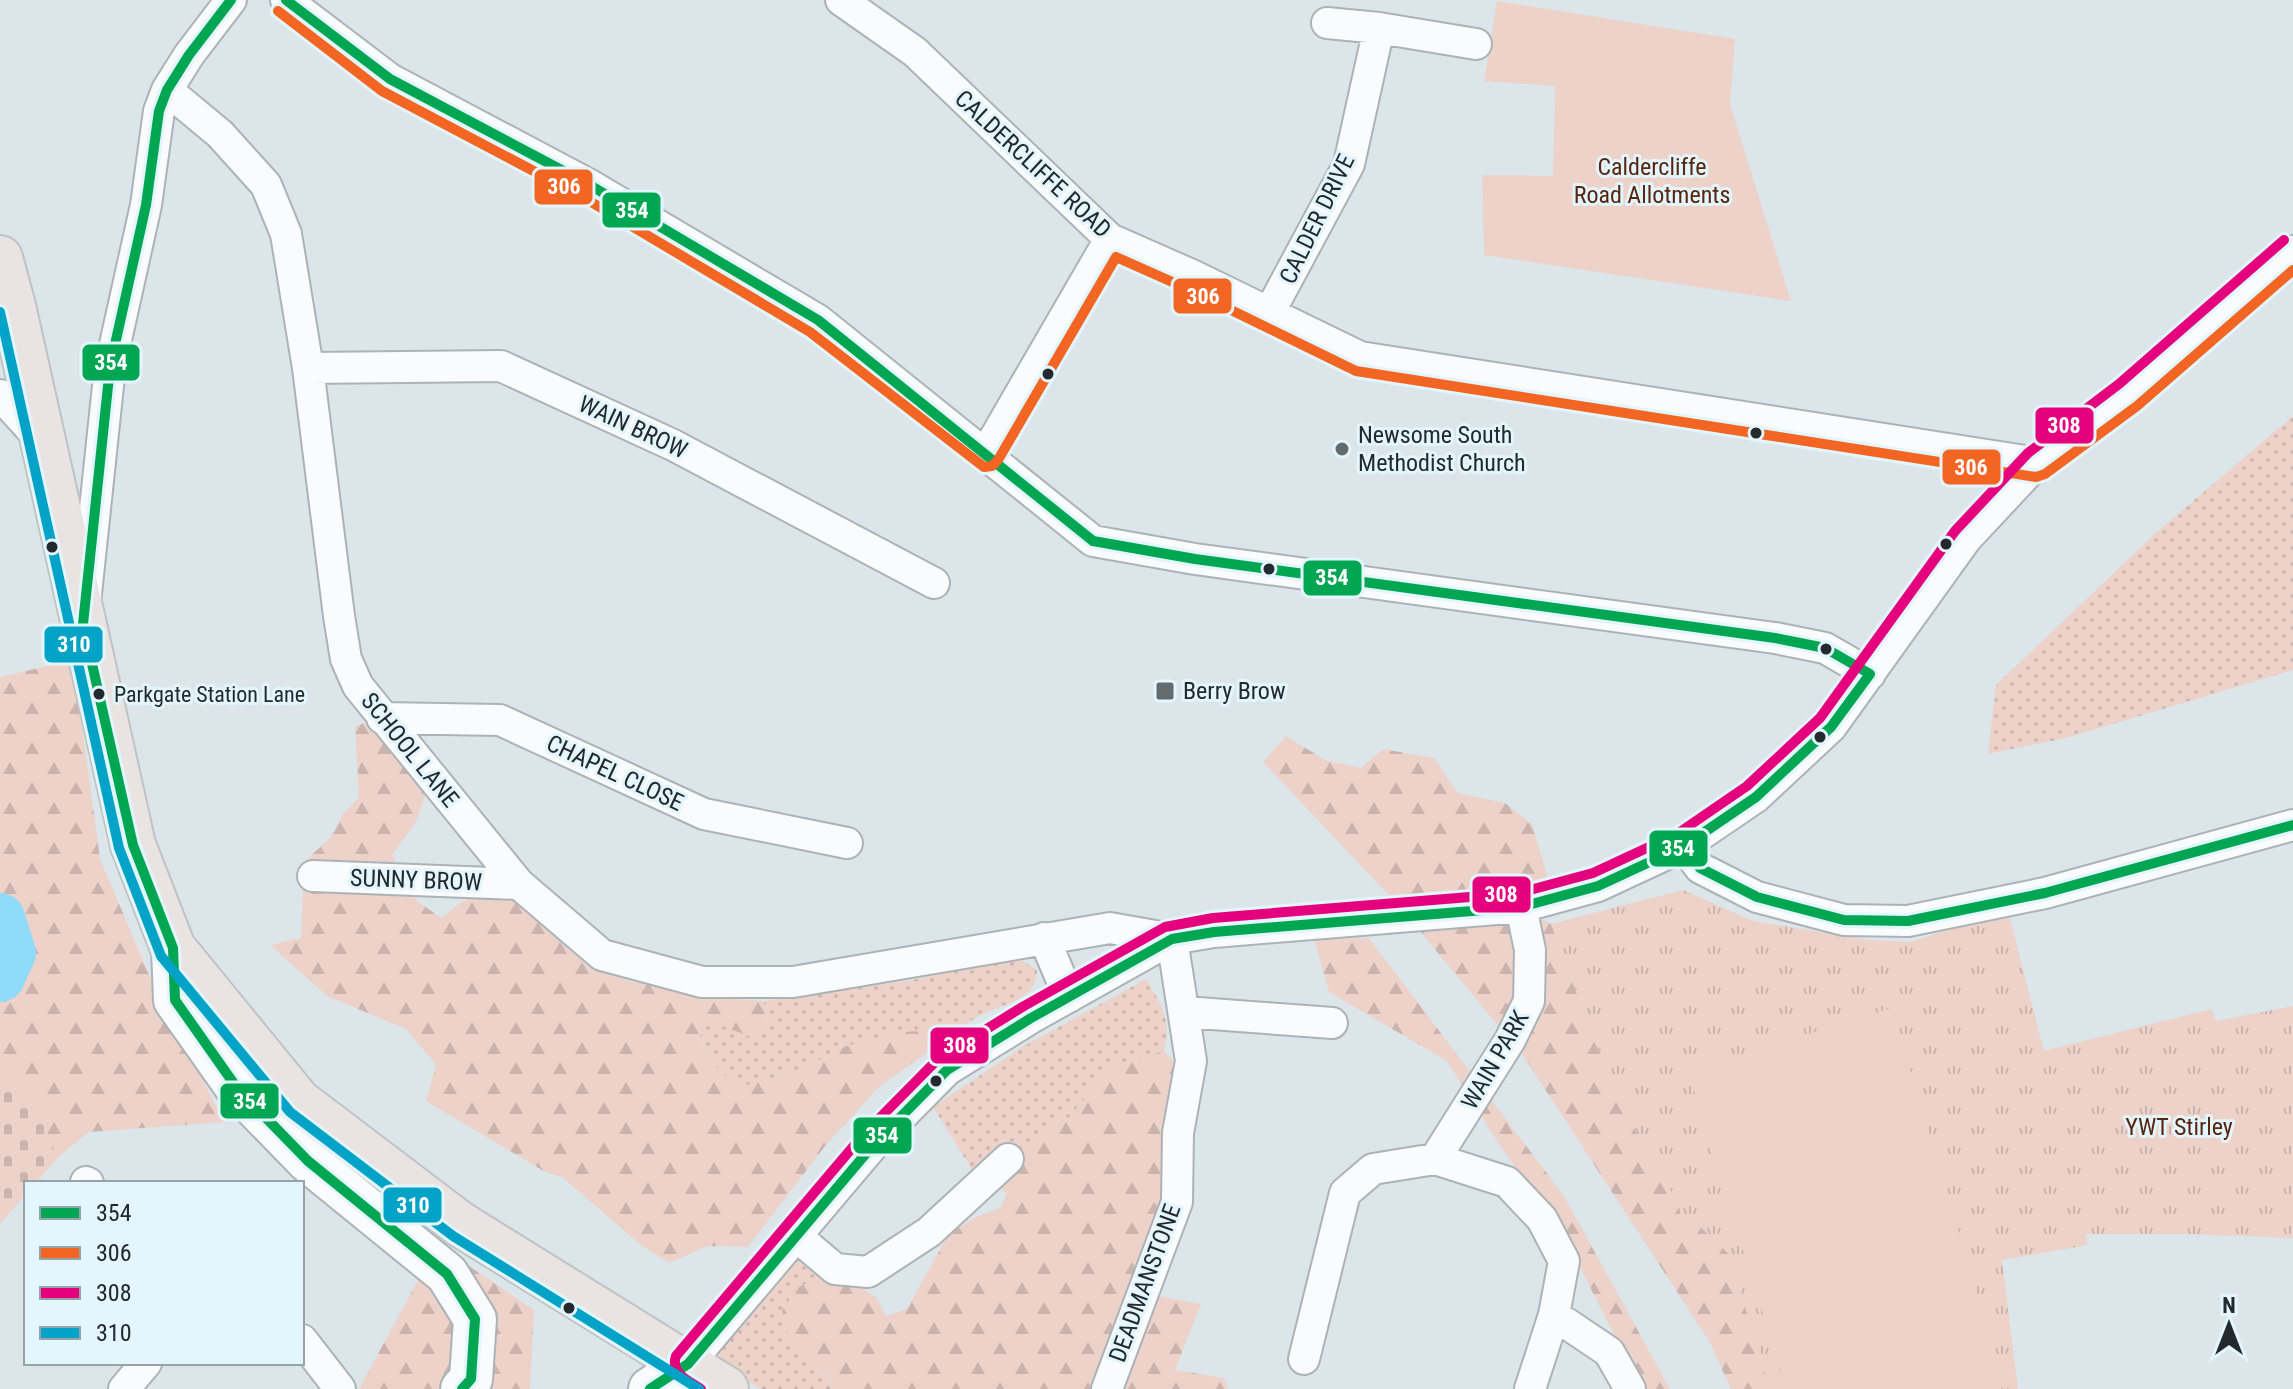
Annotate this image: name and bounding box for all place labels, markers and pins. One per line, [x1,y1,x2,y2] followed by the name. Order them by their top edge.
[1040,366,1056,382] unlabelled marker
[1358,421,1526,477] place label: Newsome South Methodist Church
[1748,425,1764,441] unlabelled marker
[1333,440,1351,458] marker: Newsome South Methodist Church
[1938,536,1954,552] unlabelled marker
[44,539,60,555] unlabelled marker
[1261,561,1277,577] unlabelled marker
[1818,641,1834,657] unlabelled marker
[1183,677,1286,705] place label: Berry Brow
[1154,680,1176,702] marker: Berry Brow
[114,682,305,707] place label: Parkgate Station Lane
[91,686,107,702] marker: Parkgate Station Lane
[1812,729,1828,745] unlabelled marker
[928,1073,944,1089] unlabelled marker
[561,1300,577,1316] unlabelled marker

